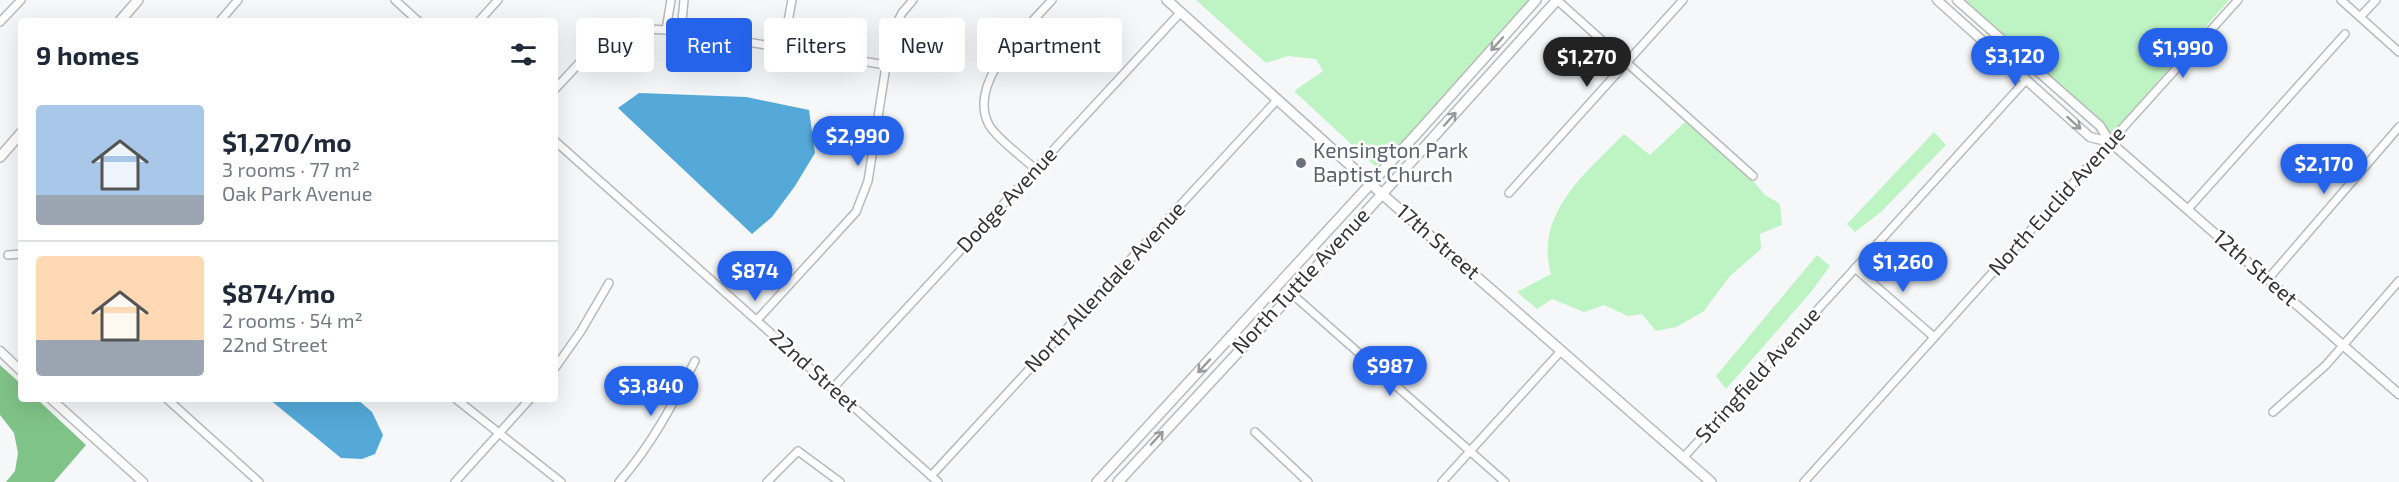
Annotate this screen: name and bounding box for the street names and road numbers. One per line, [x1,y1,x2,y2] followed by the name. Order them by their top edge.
[1982,120,2129,280] street label: North Euclid Avenue
[951,141,1061,257] street label: Dodge Avenue
[1018,195,1189,376] street label: North Allendale Avenue
[1392,198,1486,284] street label: 17th Street
[1226,202,1374,358] street label: North Tuttle Avenue
[2209,224,2303,310] street label: 12th Street
[1689,301,1824,447] street label: Stringfield Avenue
[765,323,865,416] street label: 22nd Street

